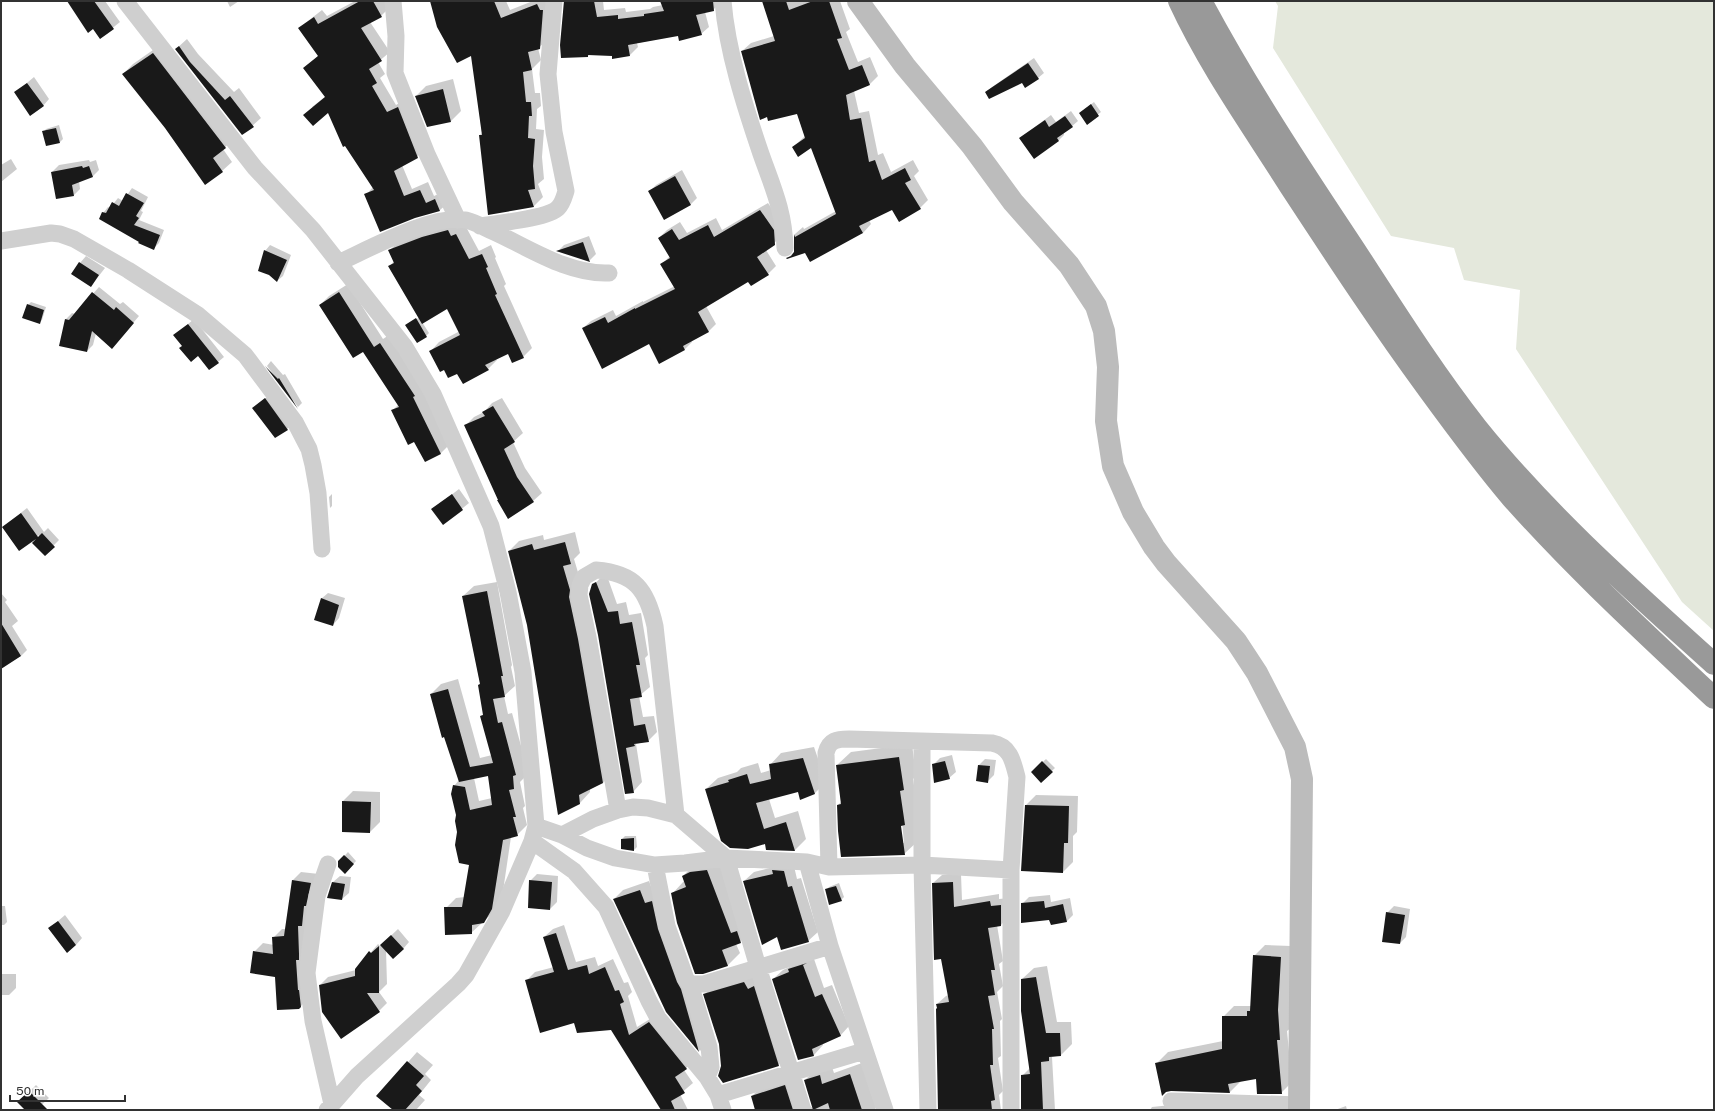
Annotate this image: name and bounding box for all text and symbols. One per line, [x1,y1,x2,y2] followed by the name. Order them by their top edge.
[10,1077,125,1103] scale bar
[16,1084,44,1098] text: 50 m

